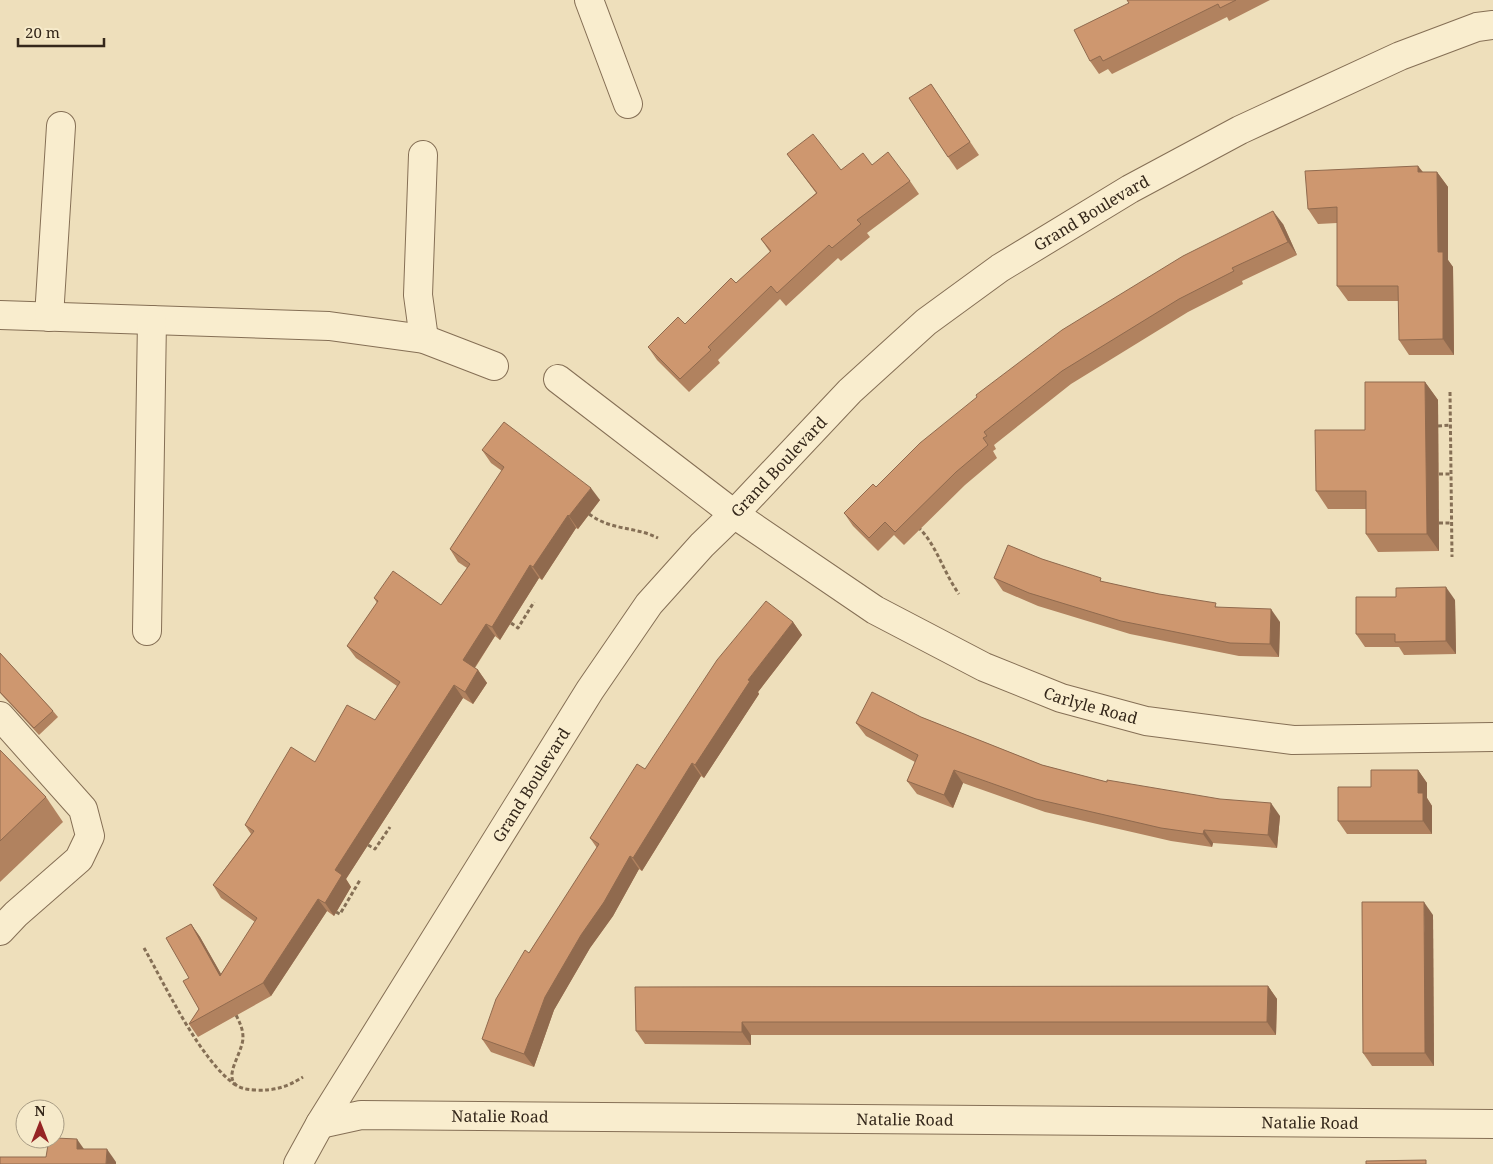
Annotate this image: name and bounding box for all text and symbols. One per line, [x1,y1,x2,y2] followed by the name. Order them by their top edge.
[18,15,104,47] scale bar
[25,22,60,42] text: 20 m
[1029,170,1153,256] street label: Grand Boulevard
[726,411,832,522] street label: Grand Boulevard
[1040,681,1140,729] street label: Carlyle Road
[487,723,575,846] street label: Grand Boulevard
[15,1099,65,1149] north arrow
[34,1101,46,1120] text: N
[451,1105,549,1127] street label: Natalie Road
[856,1108,954,1131] street label: Natalie Road
[1261,1111,1359,1134] street label: Natalie Road

